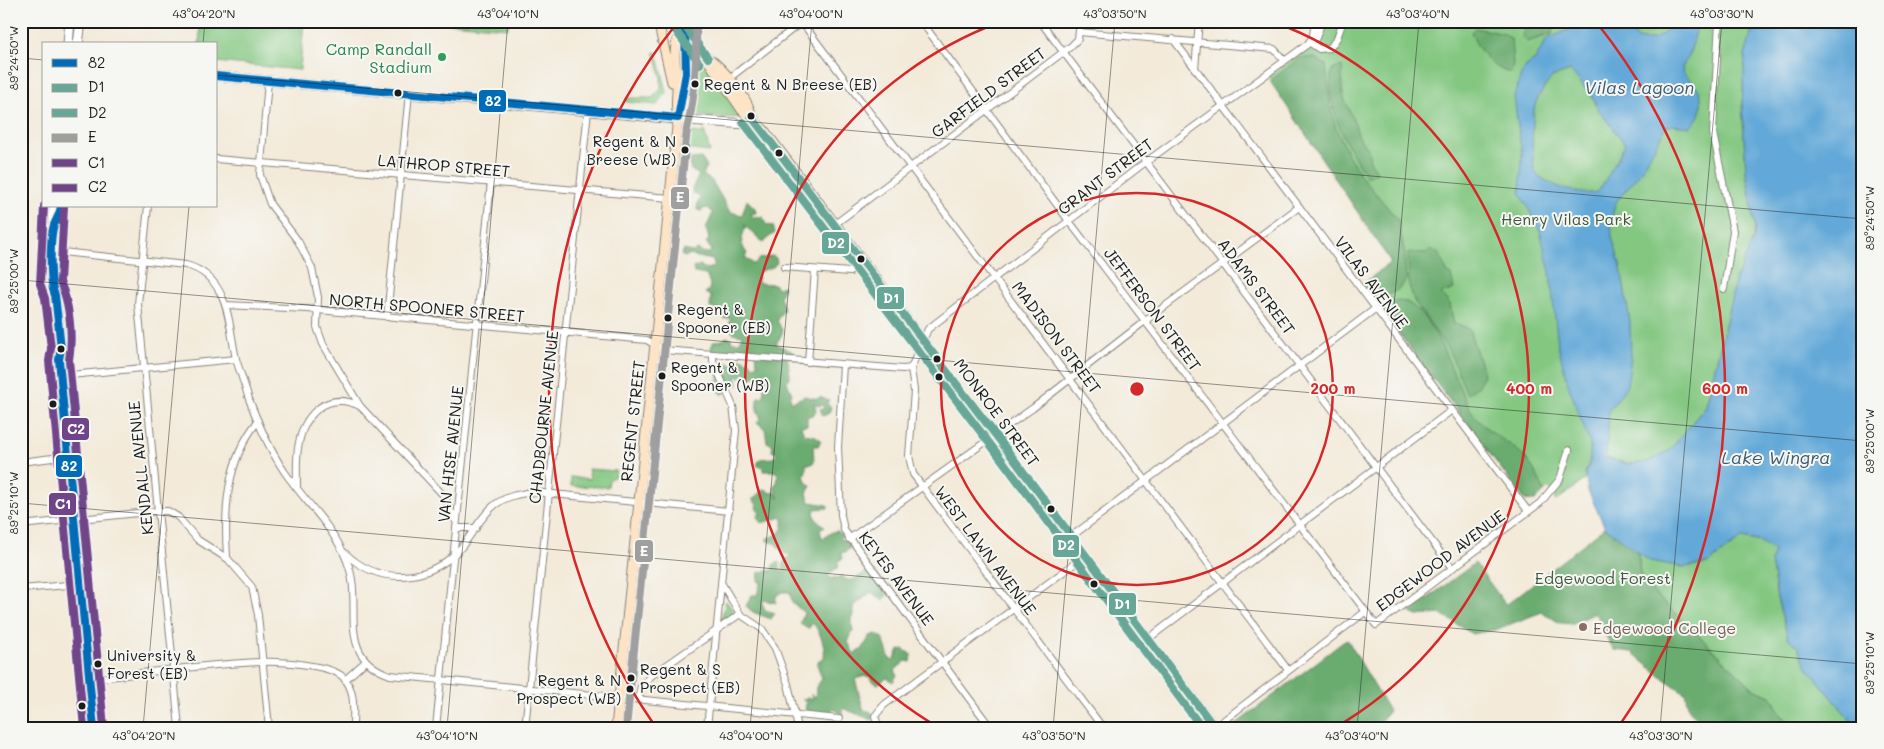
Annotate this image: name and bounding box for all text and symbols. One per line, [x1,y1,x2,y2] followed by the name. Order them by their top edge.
[173,5,235,21] text: 43°04'20"N
[477,5,539,21] text: 43°04'10"N
[779,5,843,21] text: 43°04'00"N
[1083,5,1147,21] text: 43°03'50"N
[1386,5,1450,21] text: 43°03'40"N
[1690,5,1754,21] text: 43°03'30"N
[5,26,21,90] text: 89°24'50"W
[326,38,432,77] place label: Camp Randall Stadium
[42,42,218,208] legend
[926,42,1050,142] street label: GARFIELD STREET
[436,51,448,63] marker: Camp Randall Stadium
[88,52,105,72] text: 82
[704,74,877,94] place label: Regent & N Breese (EB)
[1584,75,1694,99] water label: Vilas Lagoon
[88,76,105,96] text: D1
[690,79,700,89] marker: Regent & N Breese (EB)
[393,88,403,98] unlabelled marker
[478,89,507,113] line badge: 82
[485,91,501,110] text: 82
[88,102,107,122] text: D2
[746,111,756,121] unlabelled marker
[88,126,97,146] text: E
[587,131,676,169] place label: Regent & N Breese (WB)
[1053,133,1157,219] street label: GRANT STREET
[680,145,690,155] marker: Regent & N Breese (WB)
[774,148,784,158] unlabelled marker
[377,149,511,181] street label: LATHROP STREET
[88,152,105,172] text: C1
[88,176,107,196] text: C2
[670,186,690,210] line badge: E
[1861,186,1877,250] text: 89°24'50"W
[676,187,685,206] text: E
[1501,208,1631,229] park label: Henry Vilas Park
[821,231,850,255] line badge: D2
[1330,231,1414,333] street label: VILAS AVENUE
[827,233,845,252] text: D2
[1214,234,1300,338] street label: ADAMS STREET
[1100,243,1206,375] street label: JEFFERSON STREET
[5,249,21,313] text: 89°25'00"W
[856,254,866,264] unlabelled marker
[1008,276,1106,398] street label: MADISON STREET
[876,286,905,310] line badge: D1
[328,288,526,326] street label: NORTH SPOONER STREET
[883,288,899,307] text: D1
[677,299,771,337] place label: Regent & Spooner (EB)
[663,313,673,323] marker: Regent & Spooner (EB)
[523,329,563,505] street label: CHADBOURNE AVENUE
[56,344,66,354] unlabelled marker
[932,354,942,364] unlabelled marker
[950,354,1045,470] street label: MONROE STREET
[671,357,769,395] place label: Regent & Spooner (WB)
[615,359,649,483] street label: REGENT STREET
[657,371,667,381] marker: Regent & Spooner (WB)
[934,372,944,382] unlabelled marker
[1311,378,1356,398] text: 200 m
[1506,378,1552,398] text: 400 m
[1702,378,1748,398] text: 600 m
[1128,380,1146,398] centre of rings
[432,385,468,523] street label: VAN HISE AVENUE
[48,399,58,409] unlabelled marker
[123,400,157,536] street label: KENDALL AVENUE
[1861,409,1877,473] text: 89°25'00"W
[61,417,90,441] line badge: C2
[67,419,85,438] text: C2
[1721,445,1831,469] water label: Lake Wingra
[55,454,83,478] line badge: 82
[61,456,77,475] text: 82
[5,472,21,534] text: 89°25'10"W
[931,481,1041,619] street label: WEST LAWN AVENUE
[48,492,77,516] line badge: C1
[55,494,71,513] text: C1
[1046,504,1056,514] unlabelled marker
[1371,505,1509,615] street label: EDGEWOOD AVENUE
[855,527,939,629] street label: KEYES AVENUE
[1052,534,1080,558] line badge: D2
[1057,535,1075,554] text: D2
[634,539,654,563] line badge: E
[640,541,649,560] text: E
[1535,567,1671,588] park label: Edgewood Forest
[1089,579,1099,589] unlabelled marker
[1108,592,1137,616] line badge: D1
[1114,594,1130,613] text: D1
[1593,617,1736,638] place label: Edgewood College
[1577,621,1589,633] marker: Edgewood College
[1861,632,1877,694] text: 89°25'10"W
[107,645,197,683] place label: University & Forest (EB)
[93,659,103,669] marker: University & Forest (EB)
[640,659,740,697] place label: Regent & S Prospect (EB)
[517,670,621,708] place label: Regent & N Prospect (WB)
[626,673,636,683] marker: Regent & S Prospect (EB)
[625,684,635,694] marker: Regent & N Prospect (WB)
[77,701,87,711] unlabelled marker
[113,727,175,743] text: 43°04'20"N
[416,727,478,743] text: 43°04'10"N
[719,727,783,743] text: 43°04'00"N
[1022,727,1086,743] text: 43°03'50"N
[1325,727,1389,743] text: 43°03'40"N
[1629,727,1693,743] text: 43°03'30"N

